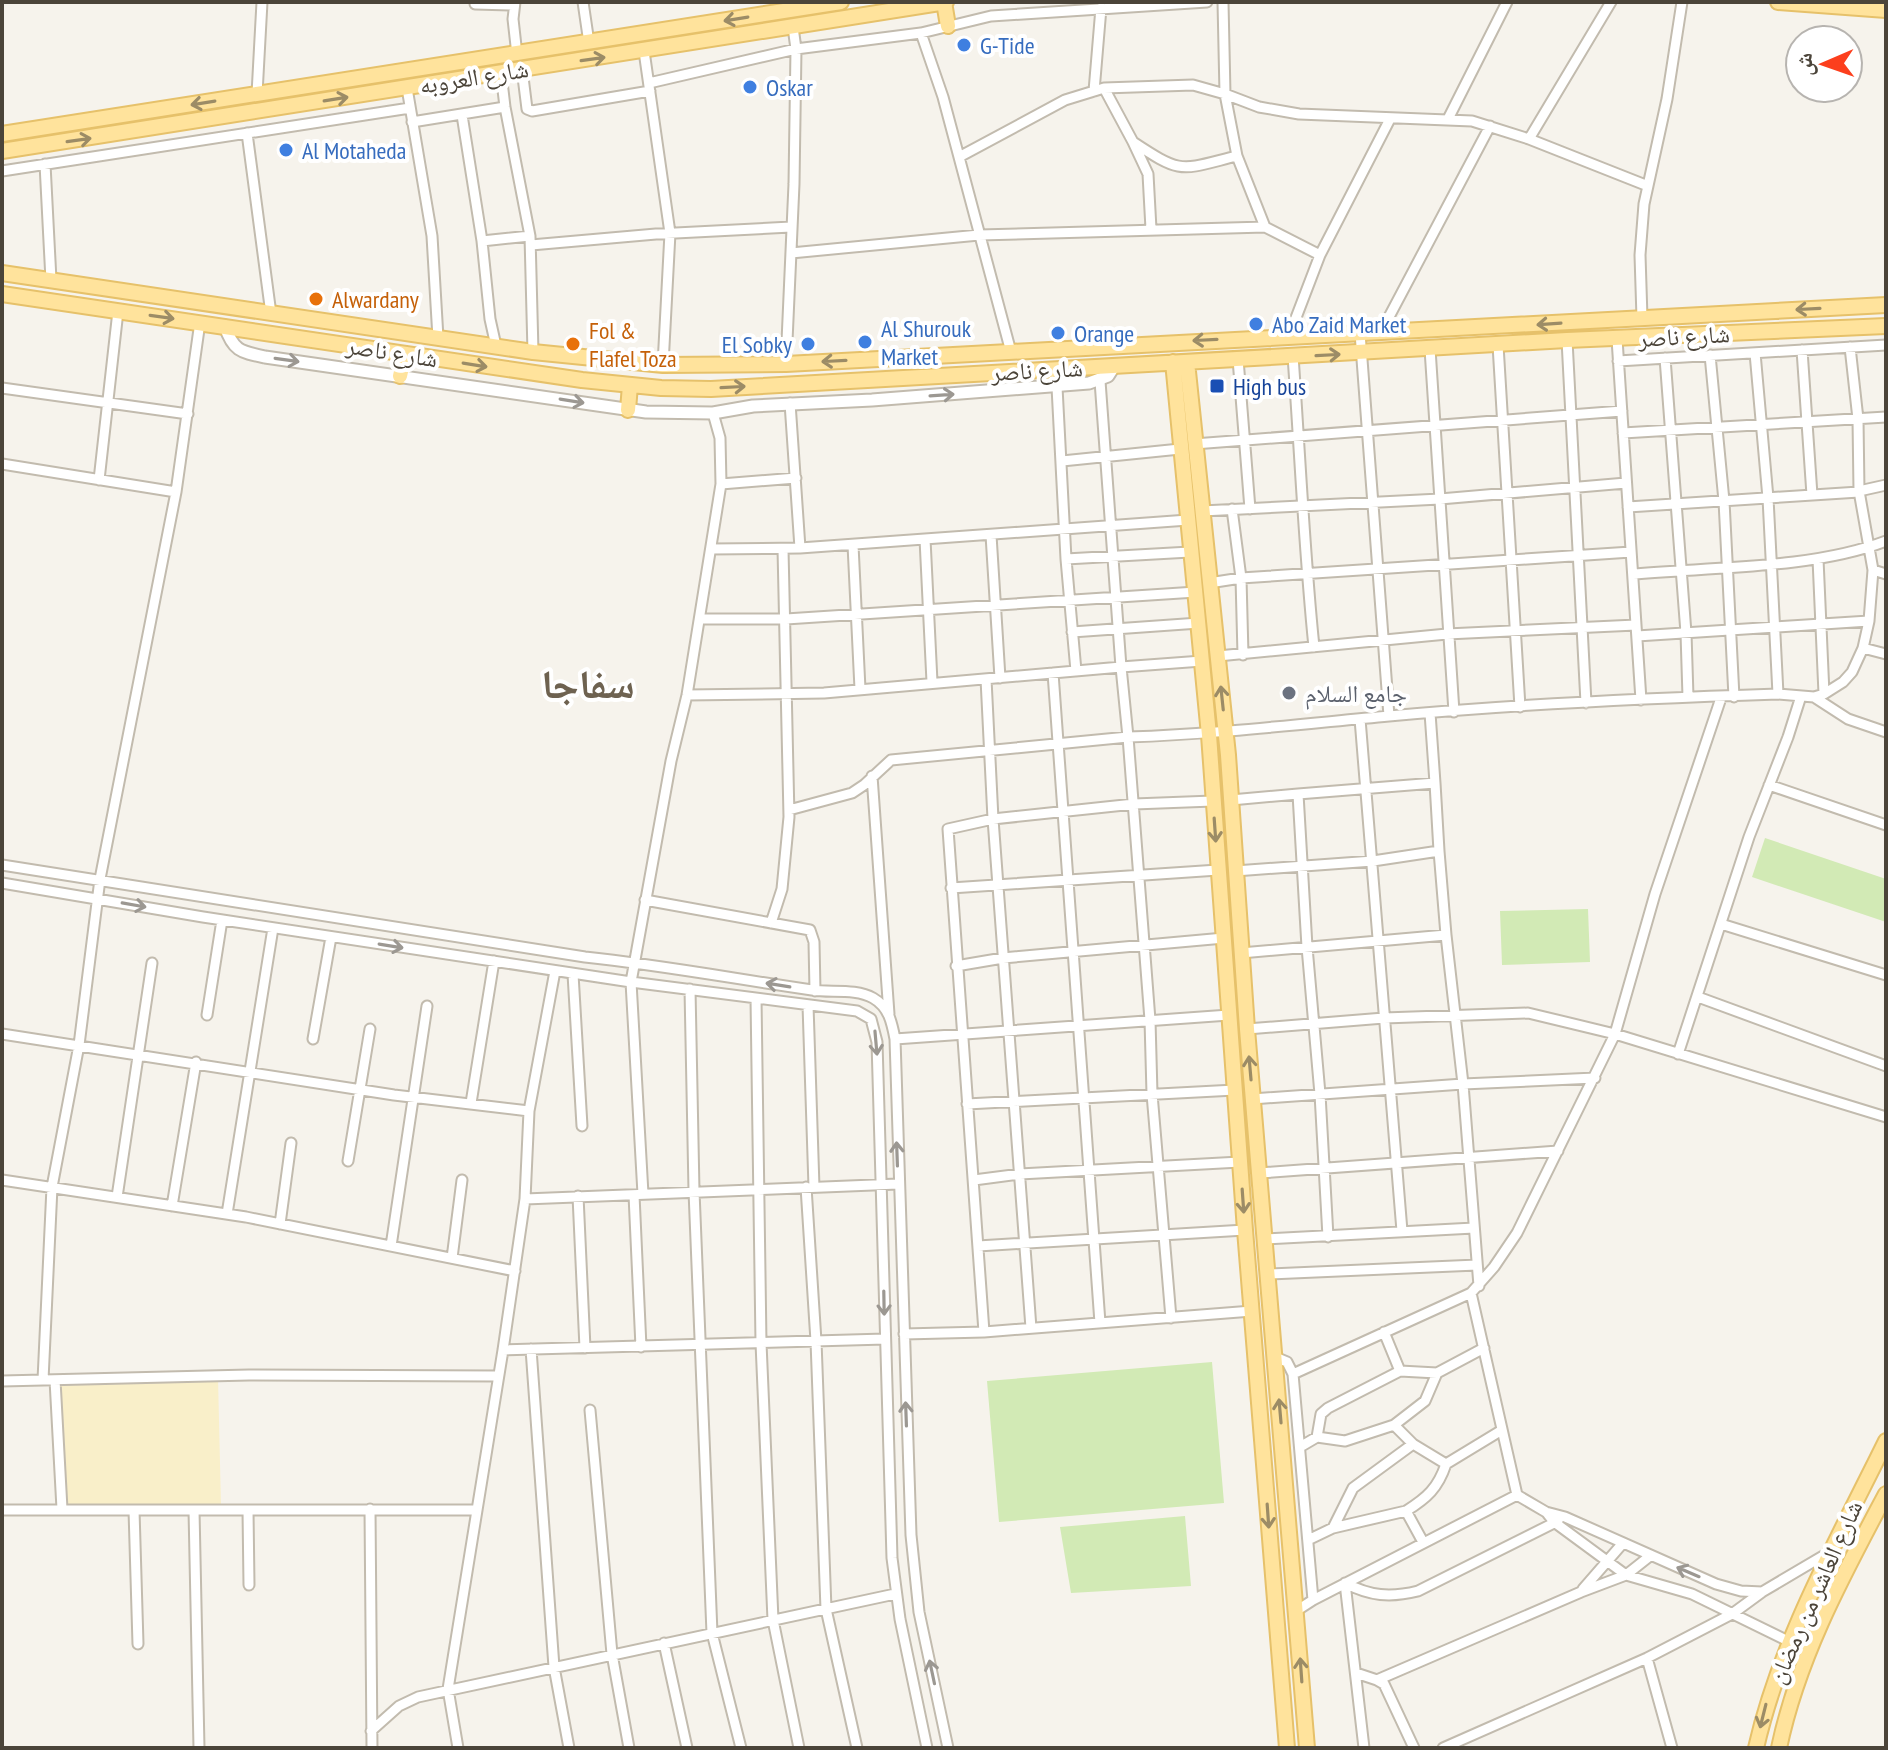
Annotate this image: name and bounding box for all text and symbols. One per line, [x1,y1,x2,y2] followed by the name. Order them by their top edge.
[724,12,749,27] one-way arrow
[1784,24,1864,104] north arrow
[980,30,1035,61] place label: G-Tide
[955,36,973,54] marker: G-Tide
[580,51,605,66] one-way arrow
[417,53,531,101] street label: شارع العروبه
[1790,53,1818,77] text: ش
[766,72,813,103] place label: Oskar
[741,78,759,96] marker: Oskar
[323,91,348,106] one-way arrow
[191,96,216,111] one-way arrow
[66,132,91,147] one-way arrow
[302,135,406,166] place label: Al Motaheda
[277,141,295,159] marker: Al Motaheda
[332,284,419,315] place label: Alwardany
[307,290,325,308] marker: Alwardany
[1795,302,1822,317] one-way arrow
[1272,309,1407,340] place label: Abo Zaid Market
[149,310,175,325] one-way arrow
[881,313,972,372] place label: Al Shurouk Market
[589,315,677,374] place label: Fol & Flafel Toza
[1247,315,1265,333] marker: Abo Zaid Market
[1536,316,1562,331] one-way arrow
[1074,318,1134,349] place label: Orange
[1636,318,1731,354] street label: شارع ناصر
[1049,324,1067,342] marker: Orange
[343,329,440,375] street label: شارع ناصر
[722,329,792,360] place label: El Sobky
[856,333,874,351] marker: Al Shurouk Market
[1192,333,1219,348] one-way arrow
[564,335,582,353] marker: Fol & Flafel Toza
[799,335,817,353] marker: El Sobky
[1314,347,1341,362] one-way arrow
[989,352,1084,388] street label: شارع ناصر
[274,353,299,368] one-way arrow
[821,354,848,369] one-way arrow
[462,358,487,373] one-way arrow
[1233,371,1306,402] place label: High bus
[1208,377,1226,395] marker: High bus
[719,380,746,395] one-way arrow
[928,387,955,402] one-way arrow
[559,394,584,409] one-way arrow
[541,657,635,709] district label: سفاجا
[1305,678,1407,710] place label: جامع السلام
[1280,684,1298,702] marker: جامع السلام
[1214,685,1229,711] one-way arrow
[1208,816,1223,843] one-way arrow
[121,899,146,914] one-way arrow
[378,939,403,954] one-way arrow
[766,976,791,991] one-way arrow
[869,1029,884,1056] one-way arrow
[1242,1055,1257,1082] one-way arrow
[890,1141,905,1168] one-way arrow
[1236,1187,1251,1214] one-way arrow
[877,1289,892,1316] one-way arrow
[1272,1398,1287,1425] one-way arrow
[899,1401,914,1428] one-way arrow
[1761,1496,1869,1688] street label: شارع العاشر من رمضان
[1261,1502,1276,1529] one-way arrow
[1676,1564,1700,1579] one-way arrow
[1293,1657,1308,1684] one-way arrow
[924,1659,939,1685] one-way arrow
[1755,1703,1770,1728] one-way arrow

